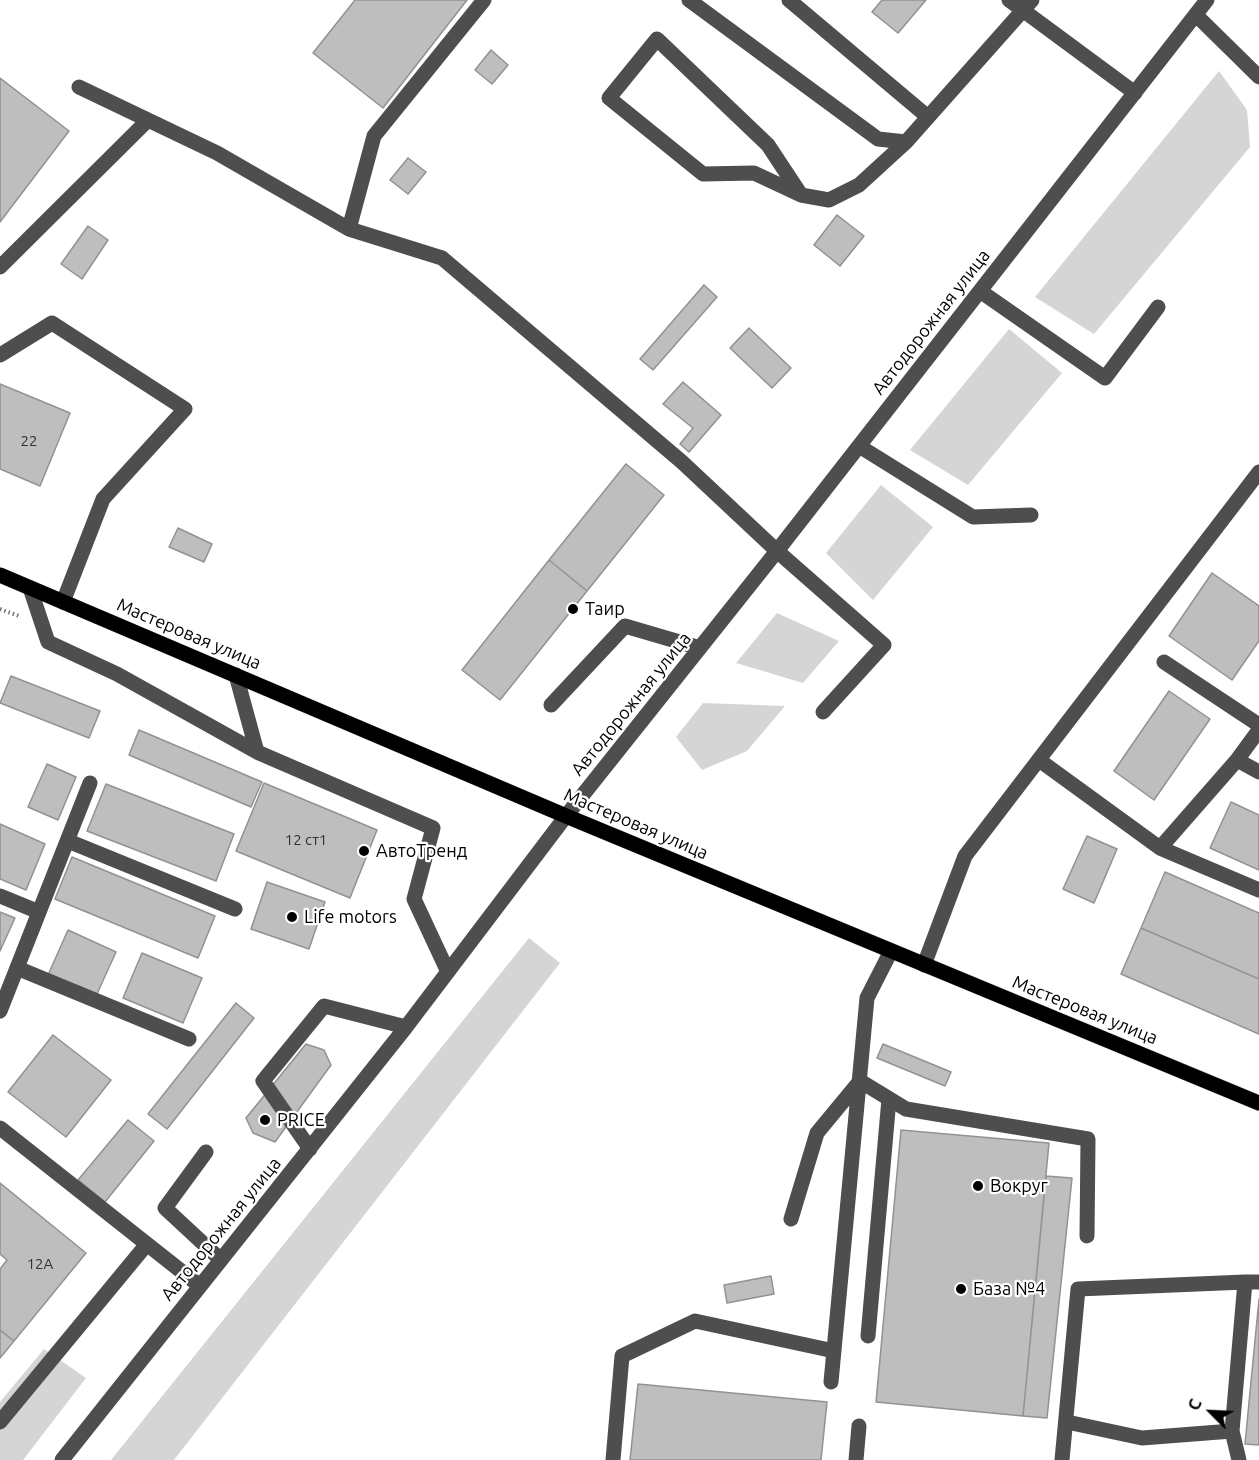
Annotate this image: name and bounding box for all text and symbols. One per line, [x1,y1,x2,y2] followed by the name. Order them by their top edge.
[868,245,994,399] street label: Автодорожная улица
[21,432,37,450] house number: 22
[114,594,264,674] street label: Мастеровая улица
[585,598,625,620] place label: Таир
[566,602,580,616] marker: Таир
[567,628,695,780] street label: Автодорожная улица
[561,784,711,864] street label: Мастеровая улица
[285,831,327,849] house number: 12 ст1
[376,840,467,862] place label: АвтоТренд
[357,844,371,858] marker: АвтоТренд
[304,906,397,928] place label: Life motors
[285,910,299,924] marker: Life motors
[1009,971,1161,1049] street label: Мастеровая улица
[277,1109,325,1131] place label: PRICE
[258,1113,272,1127] marker: PRICE
[157,1153,285,1305] street label: Автодорожная улица
[990,1175,1048,1197] place label: Вокруг
[971,1179,985,1193] marker: Вокруг
[27,1255,53,1273] house number: 12А
[973,1278,1045,1300] place label: База №4
[954,1282,968,1296] marker: База №4
[1181,1382,1241,1442] north arrow
[1184,1396,1205,1413] text: С

